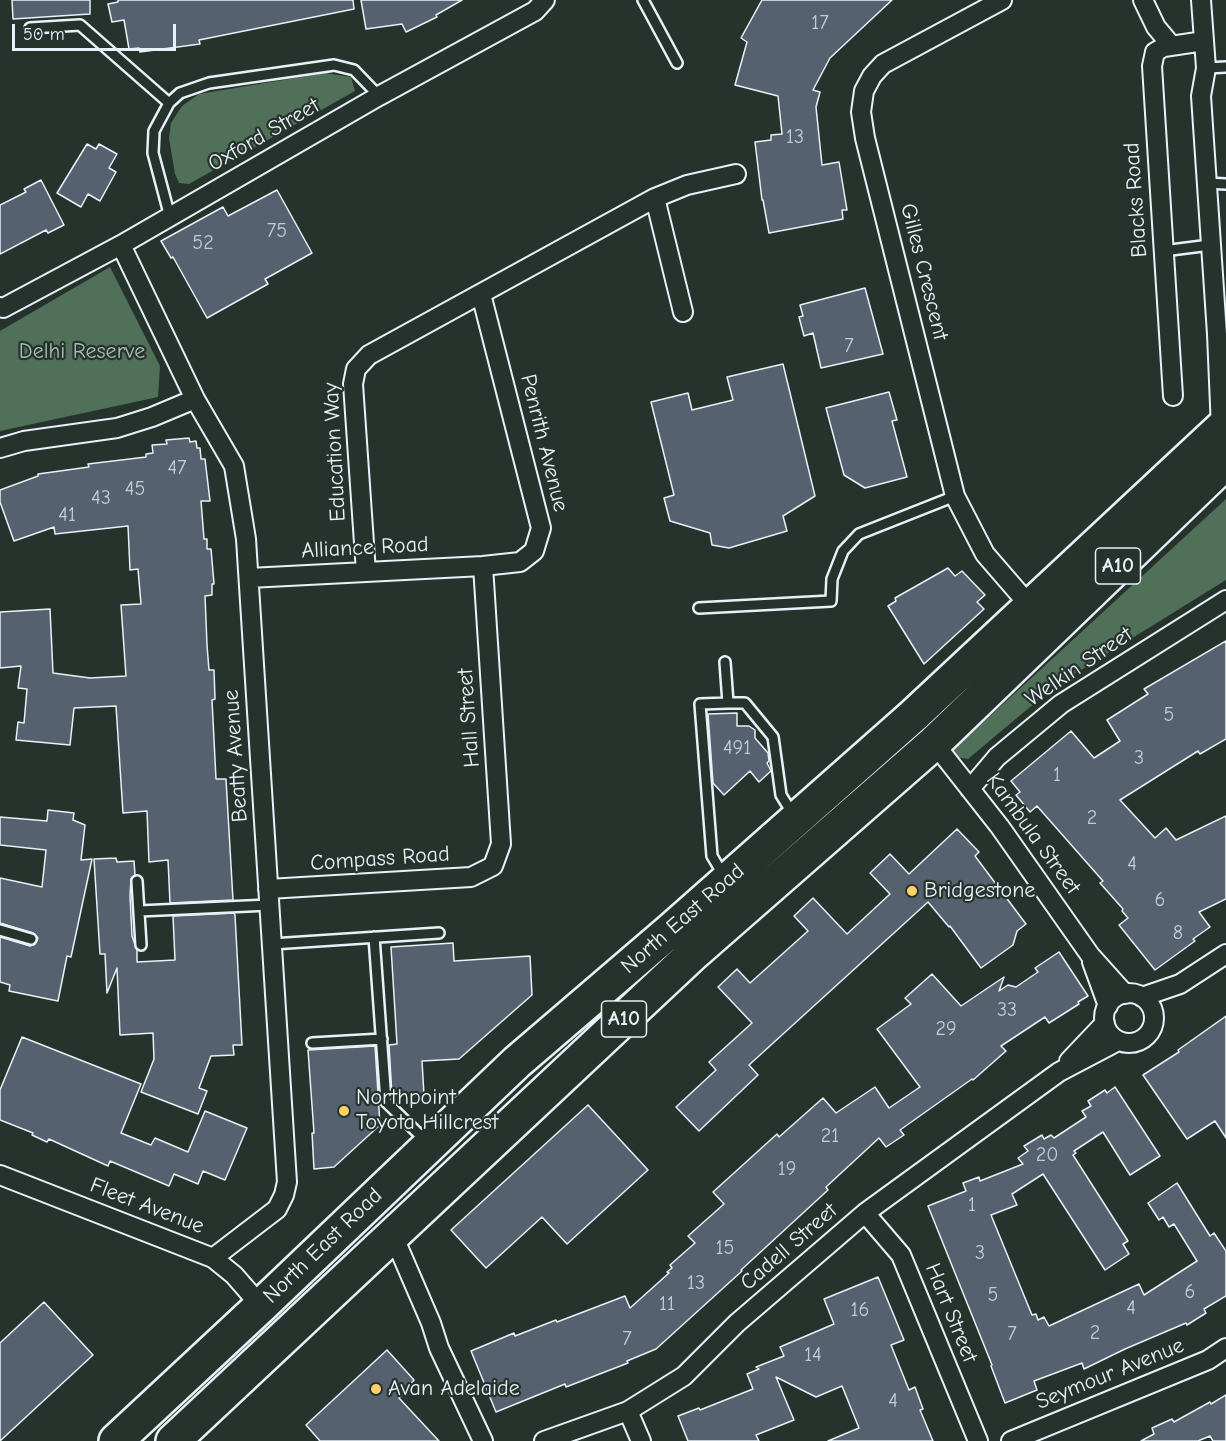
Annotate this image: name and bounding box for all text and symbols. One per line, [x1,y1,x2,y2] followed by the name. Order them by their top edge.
[811,11,829,35] house number: 17
[15,12,178,50] scale bar
[23,24,65,45] text: 50 m
[204,93,324,177] street label: Oxford Street
[786,125,804,149] house number: 13
[1119,142,1153,258] street label: Blacks Road
[894,201,954,343] street label: Gilles Crescent
[267,219,287,243] house number: 75
[192,231,214,255] house number: 52
[844,334,854,358] house number: 7
[19,339,145,365] park label: Delhi Reserve
[514,372,574,514] street label: Penrith Avenue
[318,382,352,522] street label: Education Way
[167,456,187,480] house number: 47
[125,477,145,501] house number: 45
[91,486,111,510] house number: 43
[58,503,76,527] house number: 41
[301,531,429,565] street label: Alliance Road
[1096,548,1140,584] road number: A10
[1020,621,1138,713] street label: Welkin Street
[452,668,486,768] street label: Hall Street
[218,689,254,823] street label: Beatty Avenue
[1164,703,1174,727] house number: 5
[723,736,751,760] house number: 491
[1134,746,1144,770] house number: 3
[1053,763,1061,787] house number: 1
[980,768,1086,900] street label: Kambula Street
[1087,806,1097,830] house number: 2
[309,841,451,877] street label: Compass Road
[1127,852,1137,876] house number: 4
[616,858,750,980] street label: North East Road
[924,878,1035,904] place label: Bridgestone
[905,884,919,898] marker: Bridgestone
[1155,888,1165,912] house number: 6
[1173,921,1183,945] house number: 8
[997,998,1017,1022] house number: 33
[602,1001,646,1037] road number: A10
[935,1017,957,1041] house number: 29
[356,1085,498,1136] place label: Northpoint Toyota Hillcrest
[337,1104,351,1118] marker: Northpoint Toyota Hillcrest
[821,1124,839,1148] house number: 21
[1036,1143,1058,1167] house number: 20
[778,1157,796,1181] house number: 19
[86,1172,208,1240] street label: Fleet Avenue
[258,1183,388,1309] street label: North East Road
[968,1193,976,1217] house number: 1
[735,1198,843,1296] street label: Cadell Street
[716,1236,734,1260] house number: 15
[975,1241,985,1265] house number: 3
[919,1260,983,1366] street label: Hart Street
[687,1271,705,1295] house number: 13
[1185,1280,1195,1304] house number: 6
[988,1283,998,1307] house number: 5
[659,1292,675,1316] house number: 11
[1126,1296,1136,1320] house number: 4
[851,1298,869,1322] house number: 16
[1090,1321,1100,1345] house number: 2
[1007,1322,1017,1346] house number: 7
[622,1327,632,1351] house number: 7
[1032,1332,1188,1416] street label: Seymour Avenue
[804,1343,822,1367] house number: 14
[388,1376,520,1402] place label: Avan Adelaide
[369,1382,383,1396] marker: Avan Adelaide
[888,1389,898,1413] house number: 4

